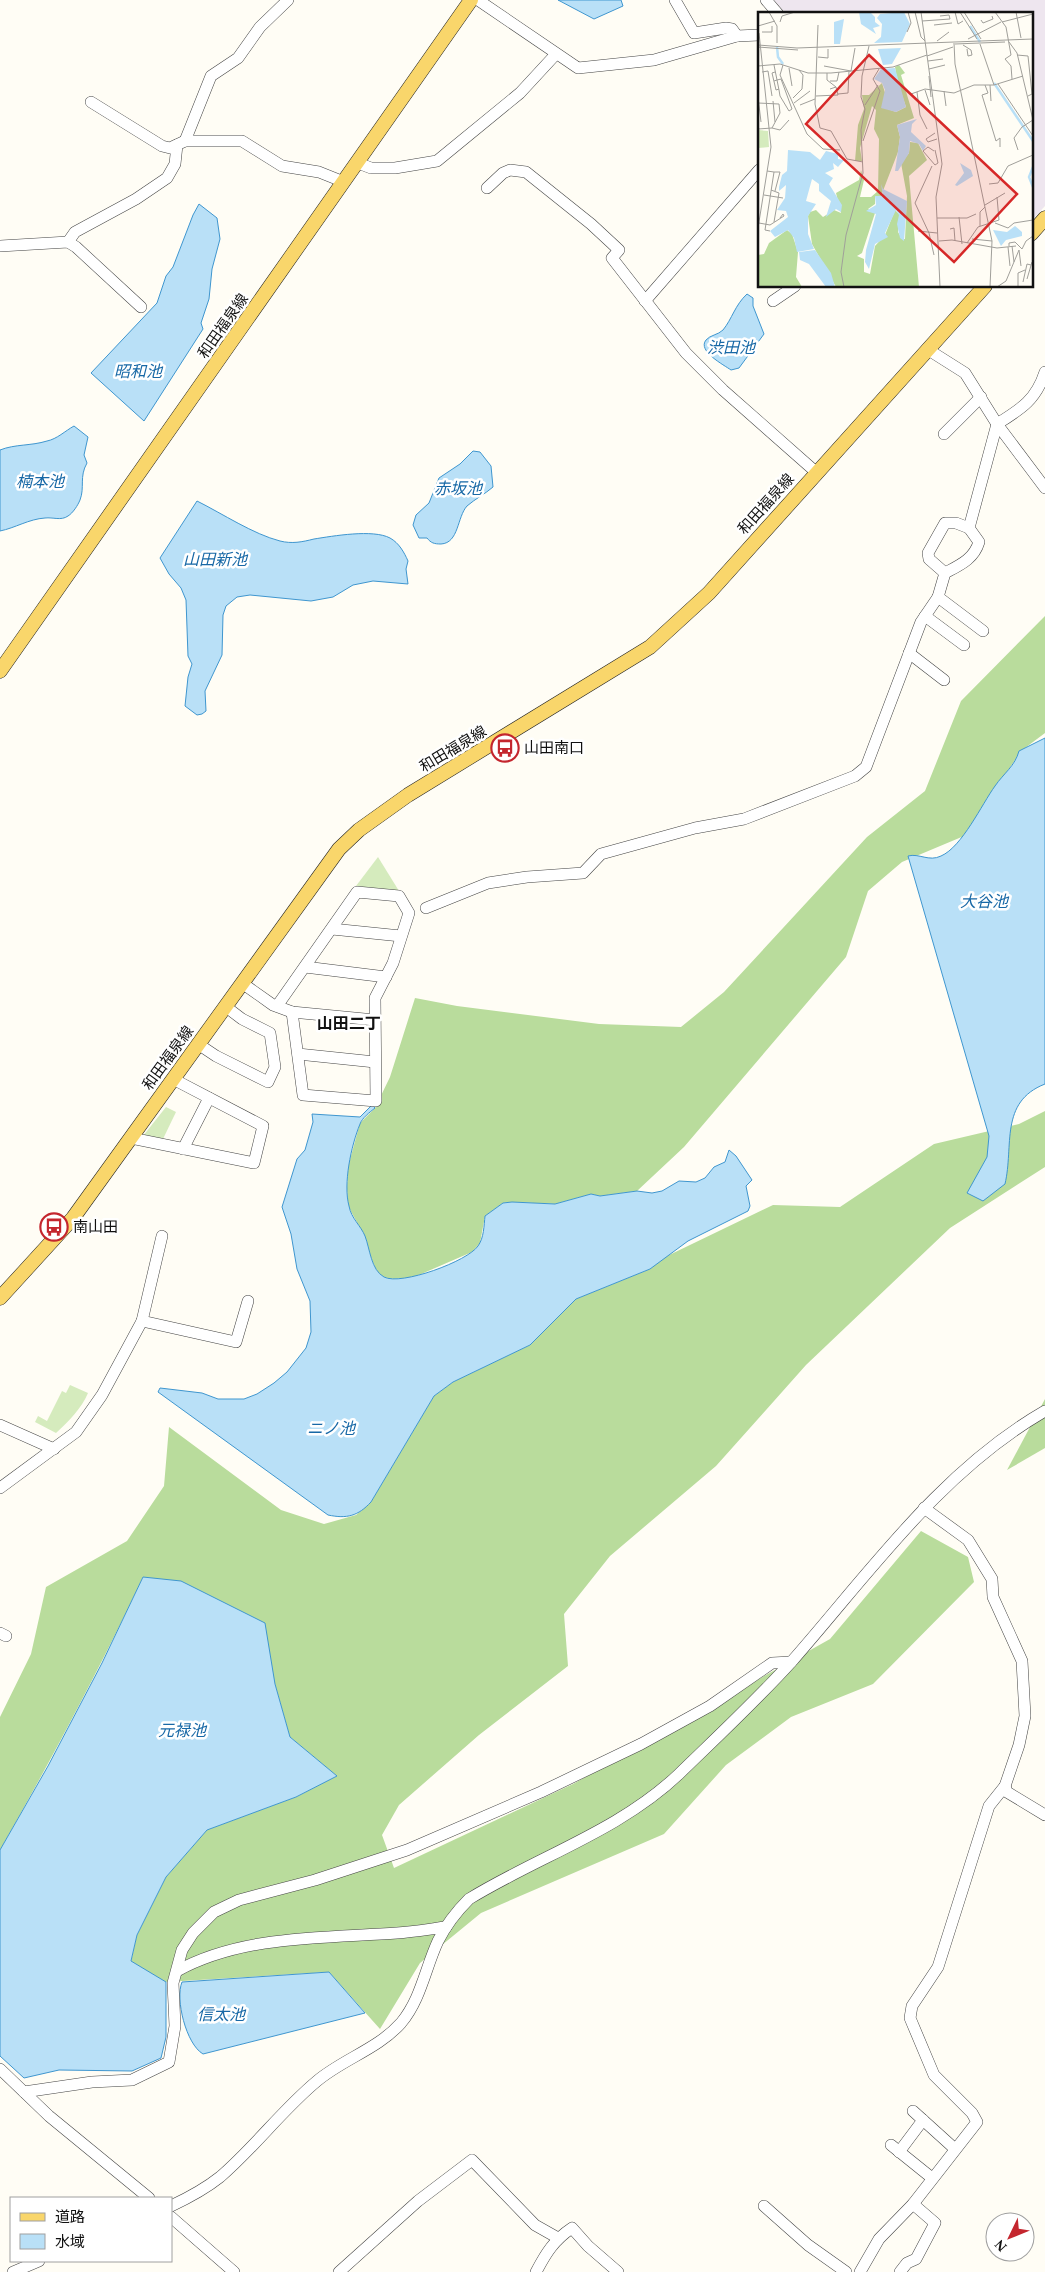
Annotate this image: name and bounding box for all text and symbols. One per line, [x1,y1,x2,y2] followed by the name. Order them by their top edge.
[758,12,1032,288] inset map
[195,291,251,361] street label: 和田福泉線
[707,339,757,356] water label: 渋田池
[114,363,164,380] water label: 昭和池
[735,471,797,537] street label: 和田福泉線
[16,473,66,490] water label: 楠本池
[434,480,484,497] water label: 赤坂池
[183,551,249,568] water label: 山田新池
[417,723,489,775] street label: 和田福泉線
[490,733,520,763] bus stop icon: 山田南口
[524,740,584,756] place label: 山田南口
[960,893,1010,910] water label: 大谷池
[317,1015,381,1032] district label: 山田二丁
[139,1023,197,1093] street label: 和田福泉線
[39,1212,69,1242] bus stop icon: 南山田
[73,1219,118,1235] place label: 南山田
[307,1420,357,1437] water label: ニノ池
[158,1722,208,1739] water label: 元禄池
[197,2006,247,2023] water label: 信太池
[10,2197,172,2262] legend
[55,2209,85,2225] text: 道路
[985,2212,1035,2262] north arrow
[55,2234,85,2250] text: 水域
[992,2237,1010,2254] text: N

